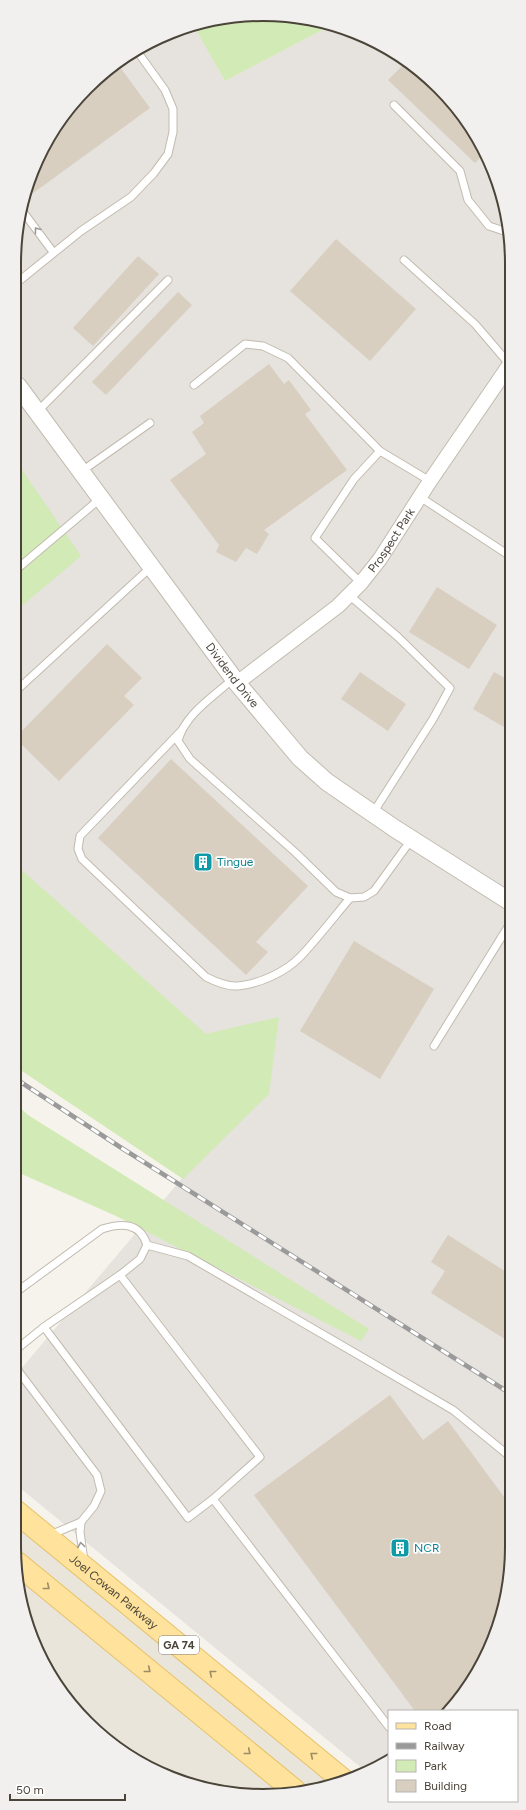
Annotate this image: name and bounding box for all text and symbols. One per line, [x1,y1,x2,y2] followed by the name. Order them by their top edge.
[35,228,42,235] one-way arrow
[365,506,418,575] street label: Prospect Park
[203,640,262,711] street label: Dividend Drive
[192,851,214,873] building icon: Tingue
[217,855,254,869] place label: Tingue
[389,1537,411,1559] building icon: NCR
[414,1541,439,1555] place label: NCR
[77,1542,86,1548] one-way arrow
[67,1551,161,1633] street label: Joel Cowan Parkway
[43,1583,50,1590] one-way arrow
[159,1636,199,1654] road number: GA 74
[143,1665,150,1672] one-way arrow
[210,1670,217,1677] one-way arrow
[388,1710,518,1802] legend
[424,1719,452,1733] text: Road
[424,1739,465,1753] text: Railway
[244,1748,251,1755] one-way arrow
[310,1753,317,1760] one-way arrow
[424,1759,447,1773] text: Park
[10,1776,125,1802] scale bar
[424,1779,467,1793] text: Building
[16,1783,44,1797] text: 50 m

